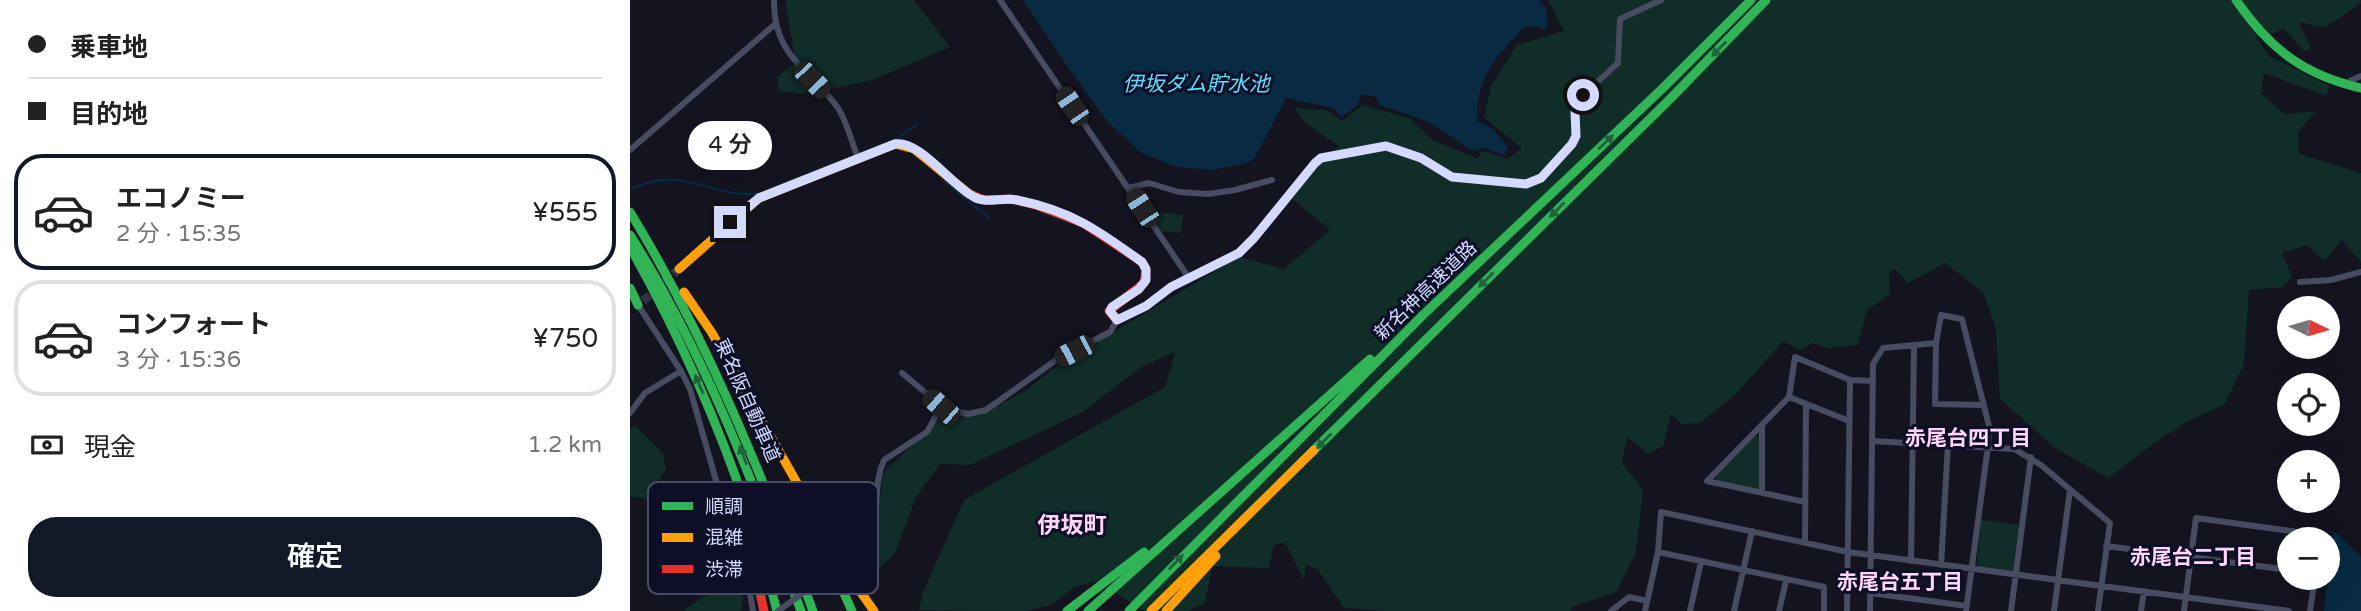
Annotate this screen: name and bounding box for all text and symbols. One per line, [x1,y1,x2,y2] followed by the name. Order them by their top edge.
[70,32,148,63] text: 乗車地
[1710,41,1727,58] one-way arrow
[790,58,835,102] car
[1123,72,1271,97] water label: 伊坂ダム貯水池
[1567,79,1599,111] route start
[1052,83,1093,129] car
[70,99,148,130] text: 目的地
[688,120,772,170] callout: 4 分
[708,131,752,159] text: 4 分
[1597,135,1614,151] one-way arrow
[32,181,95,244] icon: car
[116,183,246,214] text: エコノミー
[1122,185,1163,231] car
[532,197,598,228] text: ¥555
[1549,201,1566,218] one-way arrow
[714,206,746,238] route end
[116,220,241,248] text: 2 分 · 15:35
[1370,237,1481,345] street label: 新名神高速道路
[1477,272,1494,289] one-way arrow
[2277,296,2340,359] north arrow
[2277,296,2340,590] map controls
[32,307,95,370] icon: car
[116,309,271,340] text: コンフォート
[532,323,598,354] text: ¥750
[1051,332,1098,370] car
[710,335,784,466] street label: 東名阪自動車道
[116,346,241,374] text: 3 分 · 15:36
[2277,373,2340,436] button: locate
[694,374,705,395] one-way arrow
[919,385,964,429] car
[28,426,66,464] icon: cash
[1905,426,2031,451] district label: 赤尾台四丁目
[528,431,602,459] text: 1.2 km
[84,432,136,463] text: 現金
[1316,432,1333,448] one-way arrow
[737,445,748,466] one-way arrow
[2277,450,2340,513] button: +
[648,482,878,594] legend
[705,496,743,518] text: 順調
[1038,512,1107,540] district label: 伊坂町
[28,517,602,597] button: 確定
[705,527,743,549] text: 混雑
[2277,527,2340,590] button: −
[2130,545,2256,570] district label: 赤尾台二丁目
[1168,554,1184,571] one-way arrow
[705,559,743,581] text: 渋滞
[1837,570,1963,595] district label: 赤尾台五丁目

